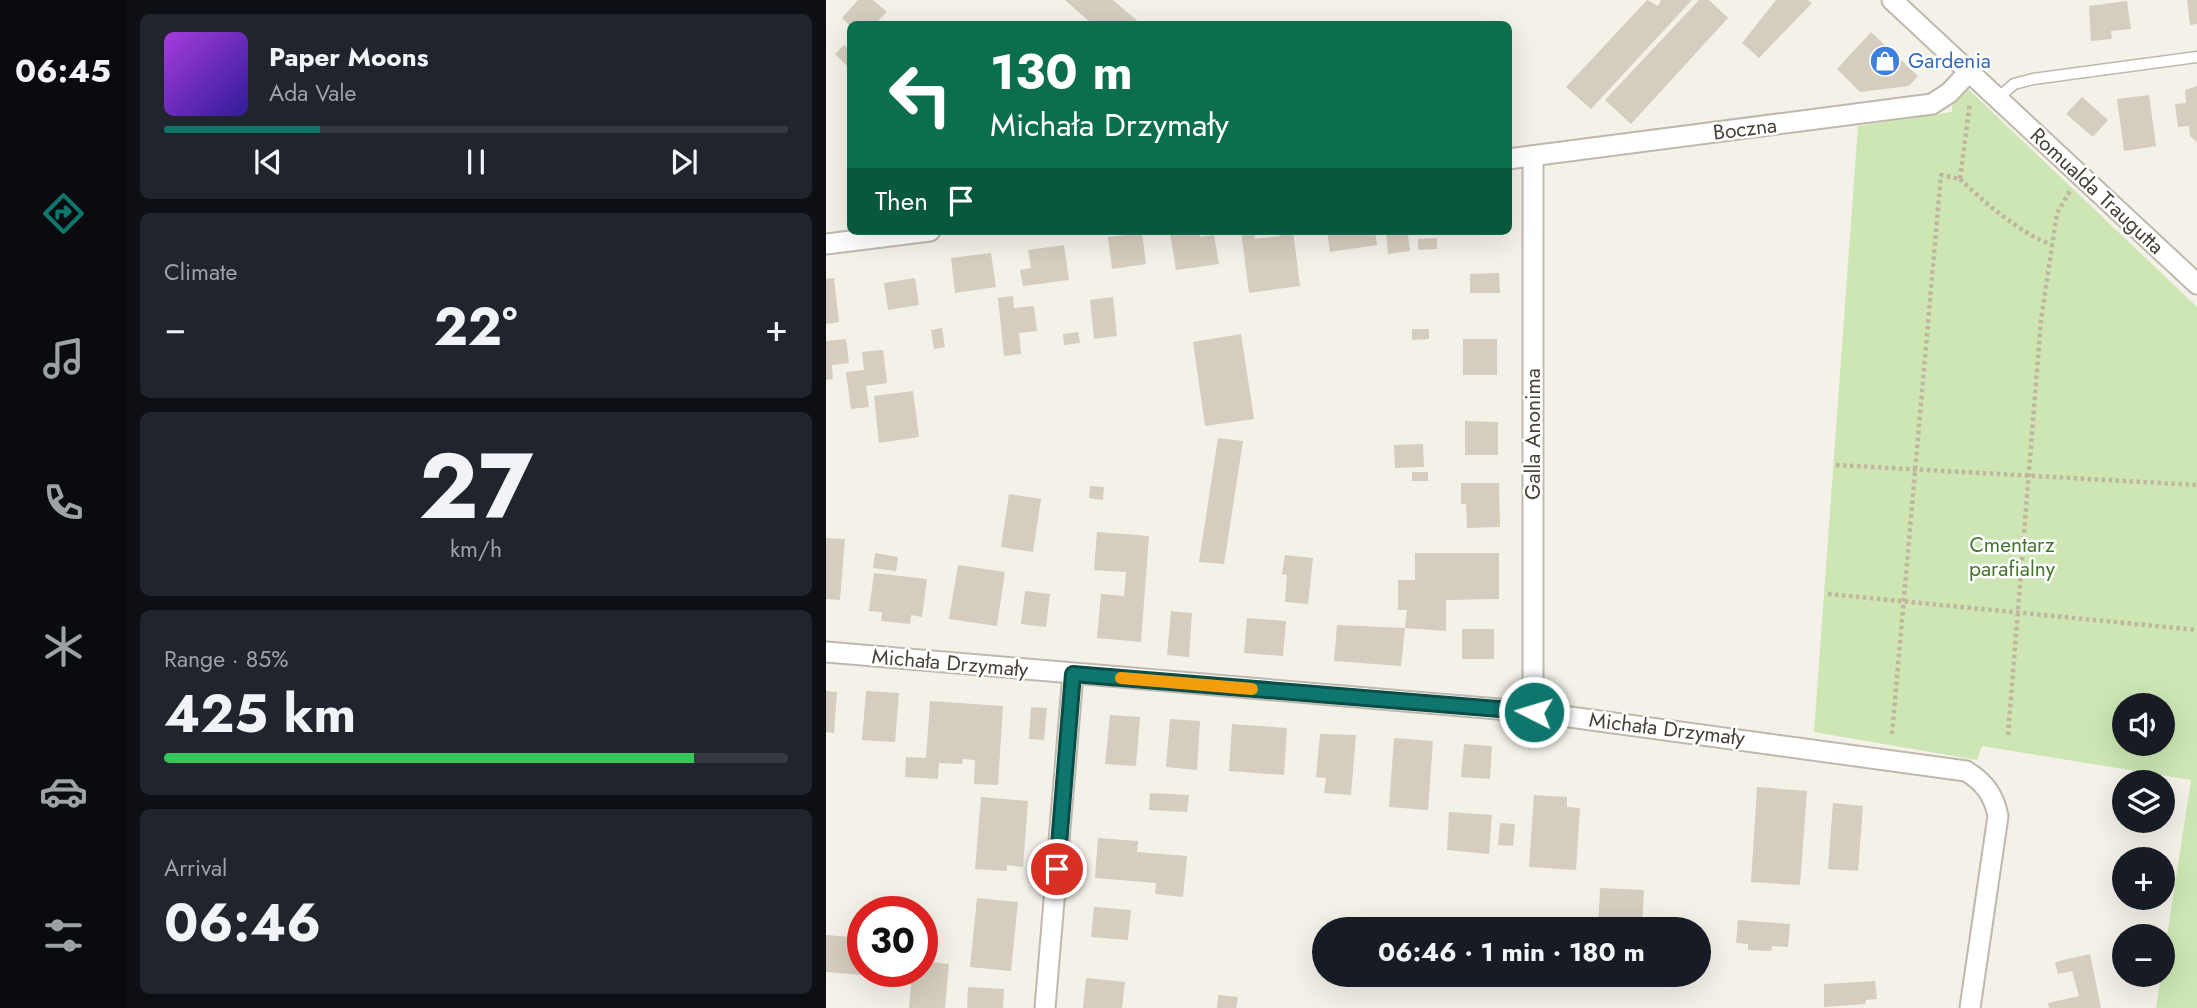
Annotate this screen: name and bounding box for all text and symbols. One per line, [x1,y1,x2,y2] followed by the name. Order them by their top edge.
[990,37,1133,107] text: 130 m
[269,38,429,76] text: Paper Moons
[1868,44,1902,78] shop icon: Gardenia
[1908,46,1991,76] place label: Gardenia
[15,48,111,94] text: 06:45
[875,49,966,140] icon: left
[269,76,356,110] text: Ada Vale
[990,102,1229,148] text: Michała Drzymały
[1711,110,1779,148] street label: Boczna
[2023,121,2171,261] street label: Romualda Traugutta
[249,143,287,181] icon: previous
[457,143,495,181] icon: pause
[665,143,703,181] icon: next
[875,182,928,220] text: Then
[942,182,980,220] icon: arrive
[39,189,88,238] icon: directions
[164,255,237,289] text: Climate
[434,289,517,365] text: 22°
[164,300,186,355] text: −
[765,300,788,355] text: +
[39,334,88,383] icon: music
[1518,368,1548,500] street label: Galla Anonima
[419,421,533,552] text: 27
[39,478,88,527] icon: phone
[1969,530,2056,584] park label: Cmentarz parafialny
[450,532,502,566] text: km/h
[39,622,88,671] icon: climate
[871,641,1030,685] street label: Michała Drzymały
[164,642,288,676] text: Range · 85%
[1497,675,1571,749] position arrow
[164,676,356,752] text: 425 km
[2112,693,2175,987] map controls
[2112,693,2175,756] button: sound
[1587,705,1747,754] street label: Michała Drzymały
[39,767,88,816] icon: car
[2112,770,2175,833] button: layers
[1027,839,1087,899] pin
[2112,847,2175,910] button: +
[1038,850,1076,888] icon: arrive
[164,851,227,885] text: Arrival
[164,885,321,961] text: 06:46
[847,896,938,987] speed limit sign: 30
[39,911,88,960] icon: filters
[2112,924,2175,987] button: −
[1378,933,1645,971] text: 06:46 · 1 min · 180 m

